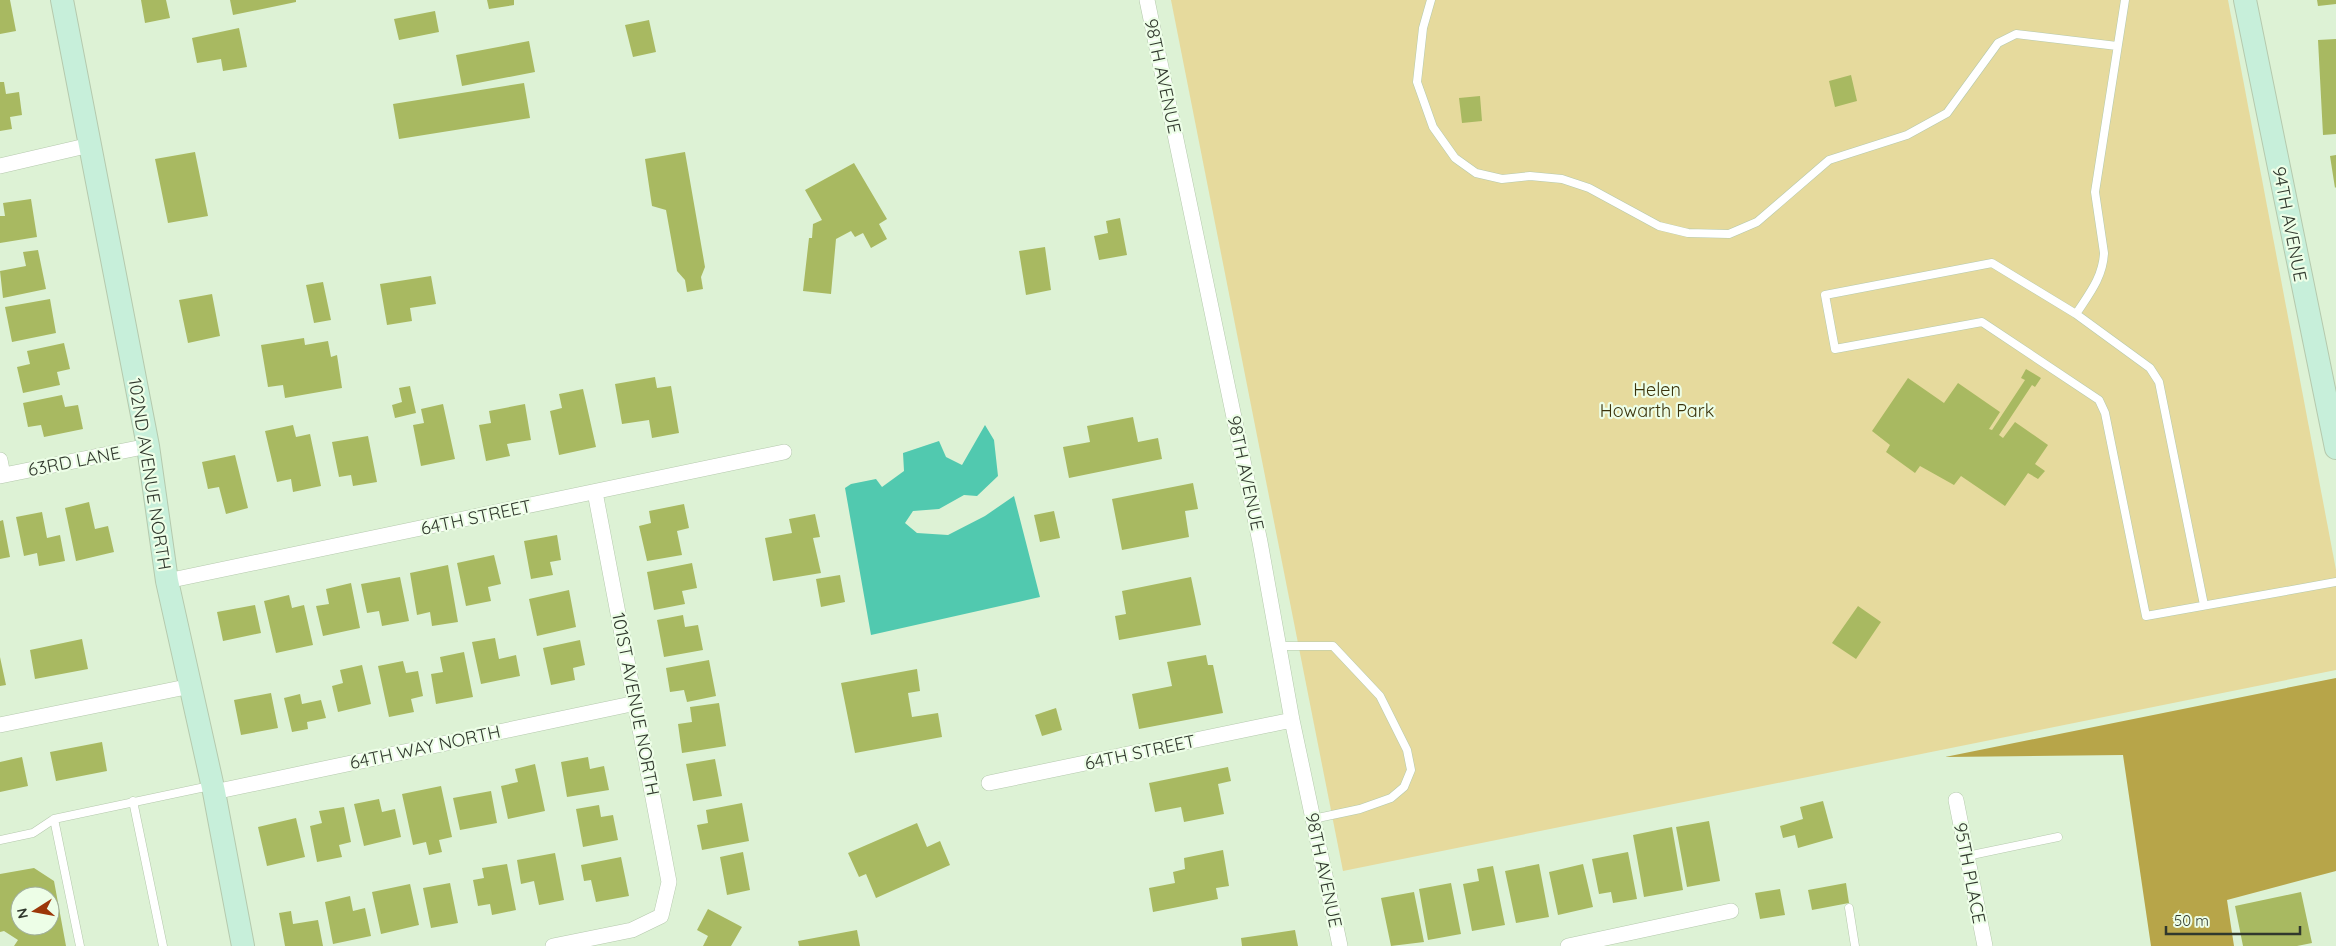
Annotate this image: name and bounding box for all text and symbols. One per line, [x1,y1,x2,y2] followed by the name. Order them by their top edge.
[1140,16,1186,136] street label: 98TH AVENUE
[2268,165,2312,283] street label: 94TH AVENUE
[123,376,177,572] street label: 102ND AVENUE NORTH
[1600,378,1714,422] park label: Helen Howarth Park
[1223,413,1269,533] street label: 98TH AVENUE
[26,441,122,481] street label: 63RD LANE
[419,494,534,540] street label: 64TH STREET
[607,611,665,797] street label: 101ST AVENUE NORTH
[348,720,502,774] street label: 64TH WAY NORTH
[1083,729,1198,775] street label: 64TH STREET
[1301,810,1347,930] street label: 98TH AVENUE
[1949,821,1991,925] street label: 95TH PLACE
[10,886,60,936] north arrow
[2166,904,2300,936] scale bar
[12,907,32,920] text: N
[2174,911,2209,930] text: 50 m

